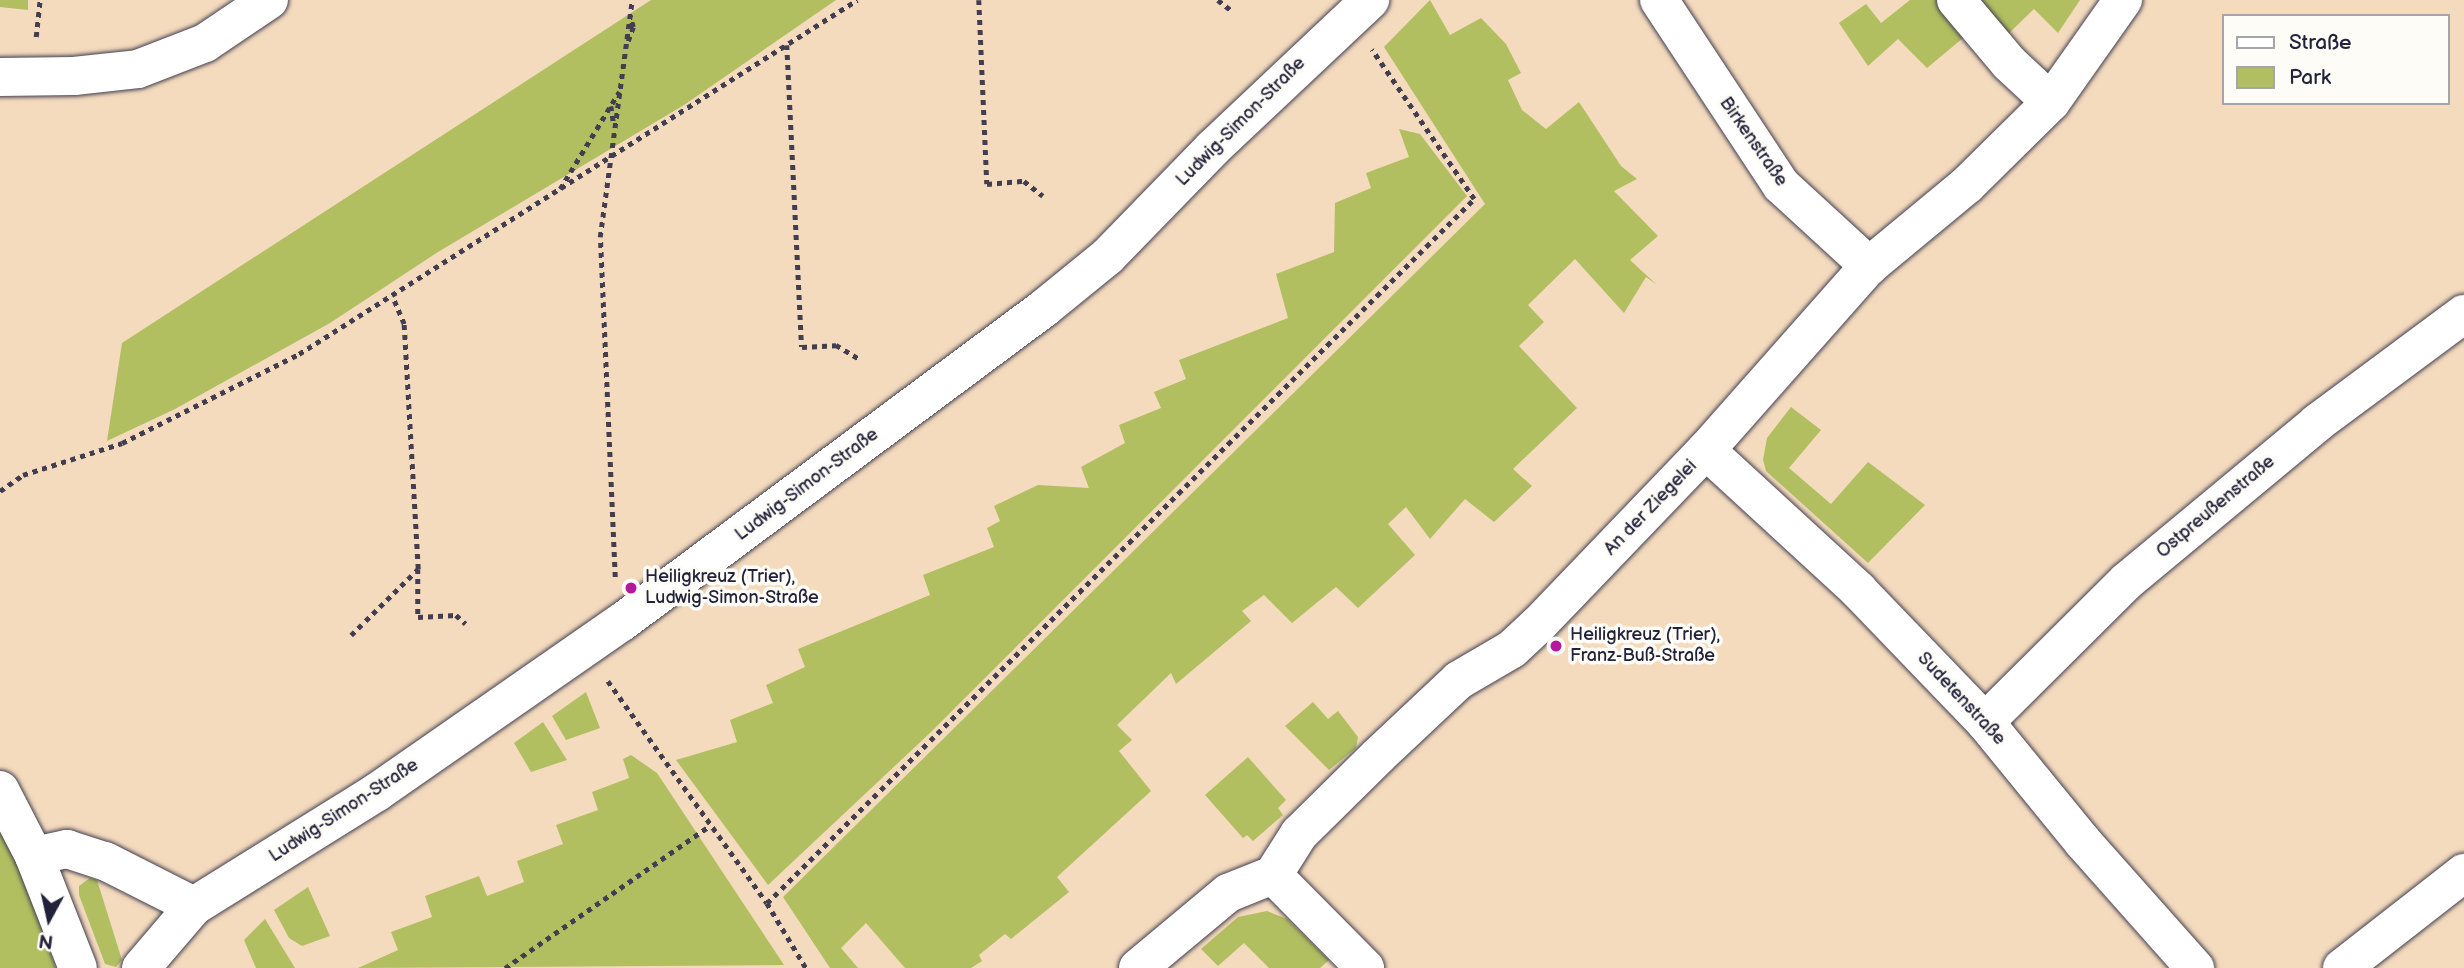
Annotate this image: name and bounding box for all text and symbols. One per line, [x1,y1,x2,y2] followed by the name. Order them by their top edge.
[2222,14,2450,105] legend
[2289,30,2351,55] text: Straße
[1172,53,1310,191] street label: Ludwig-Simon-Straße
[2289,65,2331,90] text: Park
[1714,93,1792,191] street label: Birkenstraße
[731,424,883,546] street label: Ludwig-Simon-Straße
[2152,451,2280,563] street label: Ostpreußenstraße
[1600,456,1702,560] street label: An der Ziegelei
[645,567,819,610] place label: Heiligkreuz (Trier), Ludwig-Simon-Straße
[623,580,639,596] marker: Heiligkreuz (Trier), Ludwig-Simon-Straße
[1570,625,1720,668] place label: Heiligkreuz (Trier), Franz-Buß-Straße
[1548,638,1564,654] marker: Heiligkreuz (Trier), Franz-Buß-Straße
[1912,648,2010,750] street label: Sudetenstraße
[265,755,423,867] street label: Ludwig-Simon-Straße
[14,884,84,954] north arrow
[37,928,55,953] text: N

